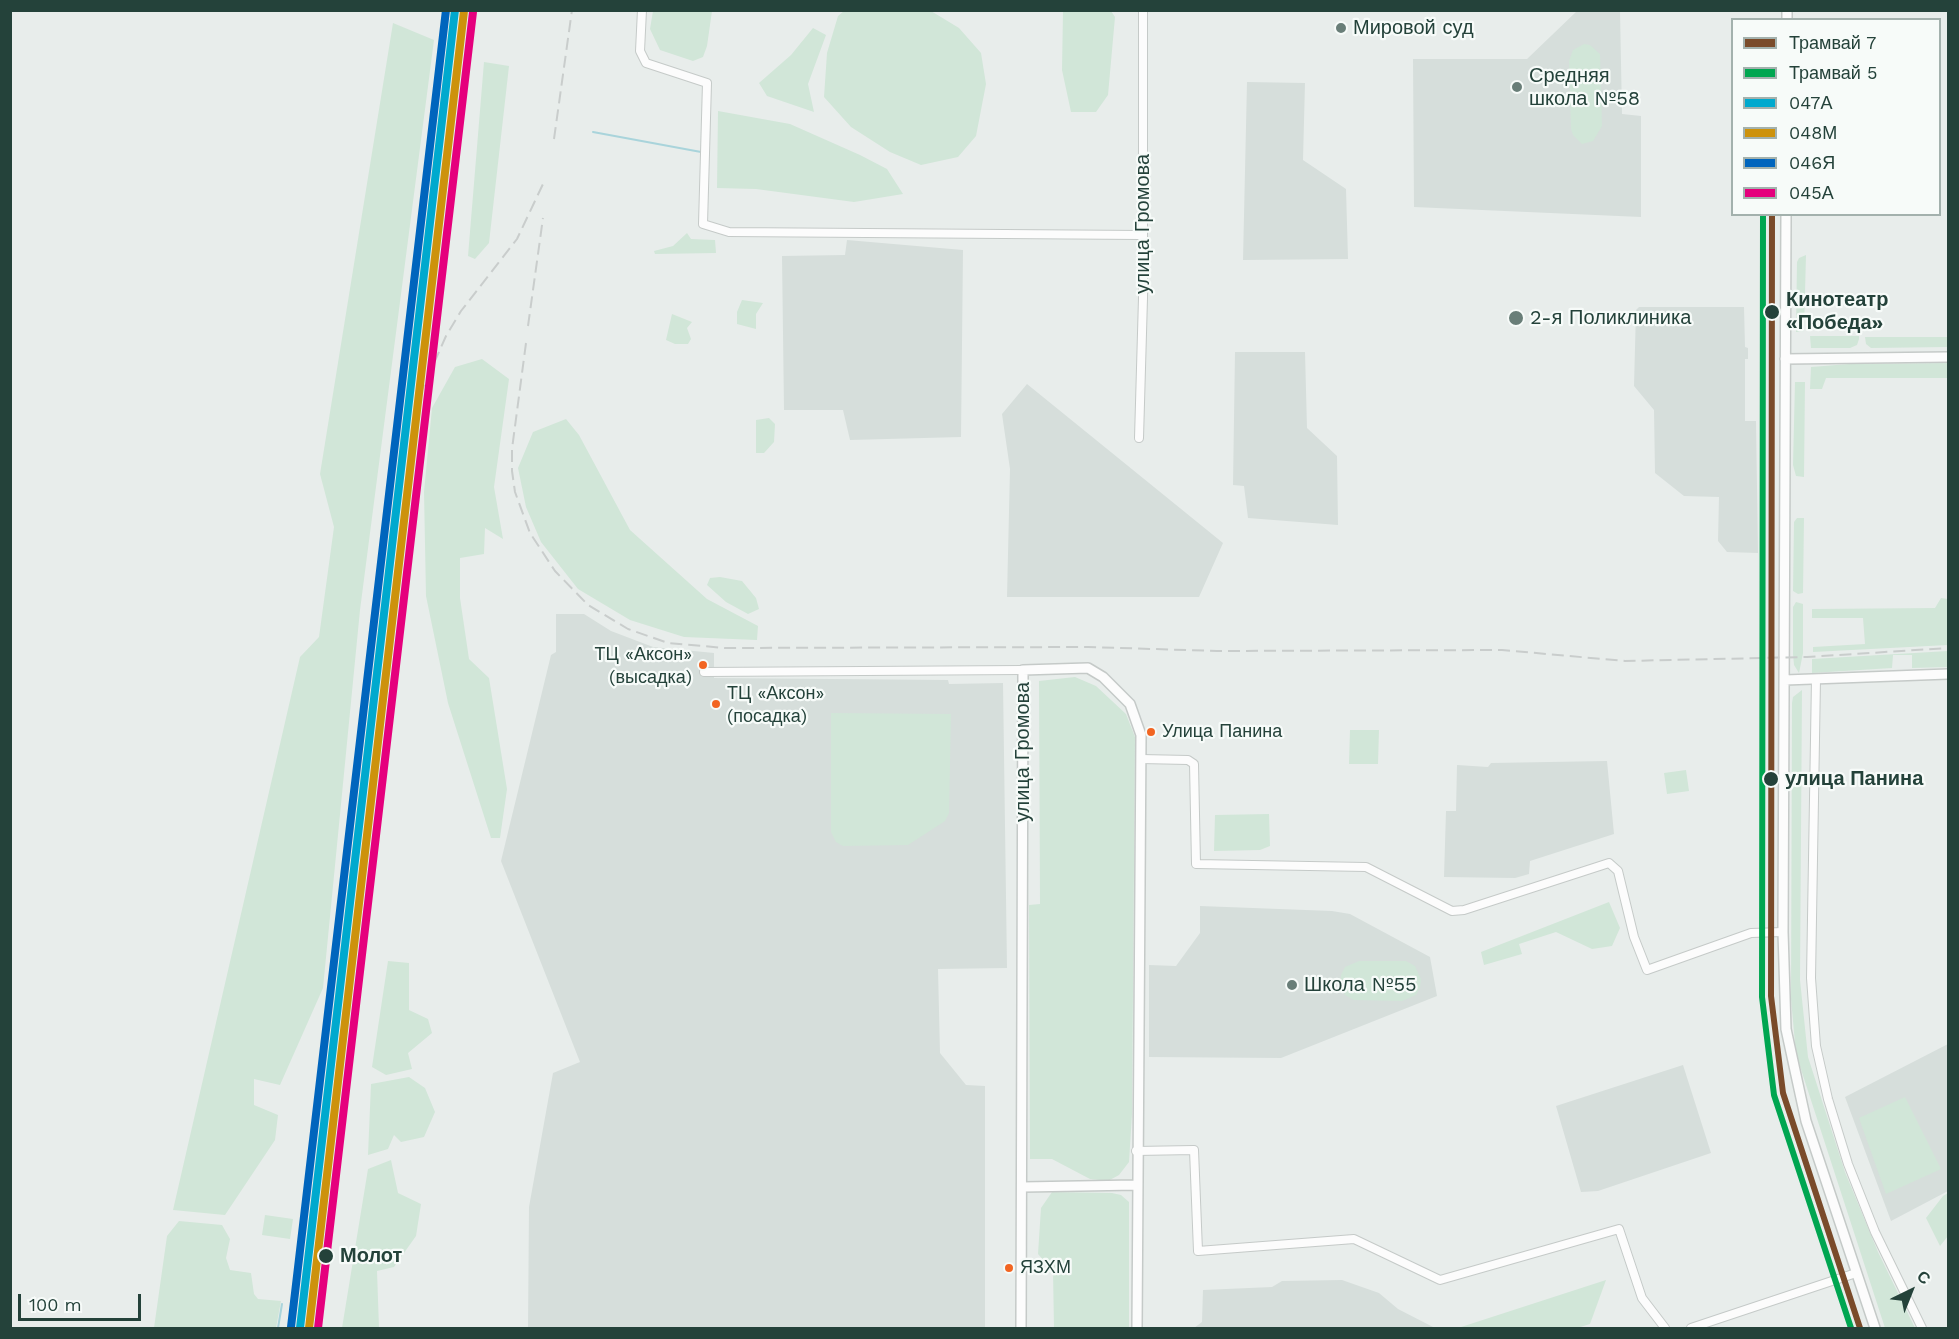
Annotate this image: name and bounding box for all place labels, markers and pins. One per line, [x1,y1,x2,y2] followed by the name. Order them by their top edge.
[1353,16,1474,40] place label: Мировой суд
[1334,21,1348,35] marker: Мировой суд
[1529,64,1640,111] place label: Средняя школа №58
[1510,80,1524,94] marker: Средняя школа №58
[1786,288,1888,335] place label: Кинотеатр «Победа»
[1763,303,1781,321] marker: Кинотеатр «Победа»
[1530,306,1691,330] place label: 2-я Поликлиника
[1507,309,1525,327] marker: 2-я Поликлиника
[595,644,692,686] place label: ТЦ «Аксон» (высадка)
[697,659,709,671] marker: ТЦ «Аксон» (высадка)
[727,683,824,726] place label: ТЦ «Аксон» (посадка)
[710,698,722,710] marker: ТЦ «Аксон» (посадка)
[1162,721,1282,743] place label: Улица Панина
[1145,726,1157,738] marker: Улица Панина
[1785,767,1923,791] place label: улица Панина
[1762,770,1780,788] marker: улица Панина
[1304,973,1417,997] place label: Школа №55
[1285,978,1299,992] marker: Школа №55
[340,1244,402,1268] place label: Молот
[317,1247,335,1265] marker: Молот
[1020,1257,1071,1279] place label: ЯЗХМ
[1003,1262,1015,1274] marker: ЯЗХМ

